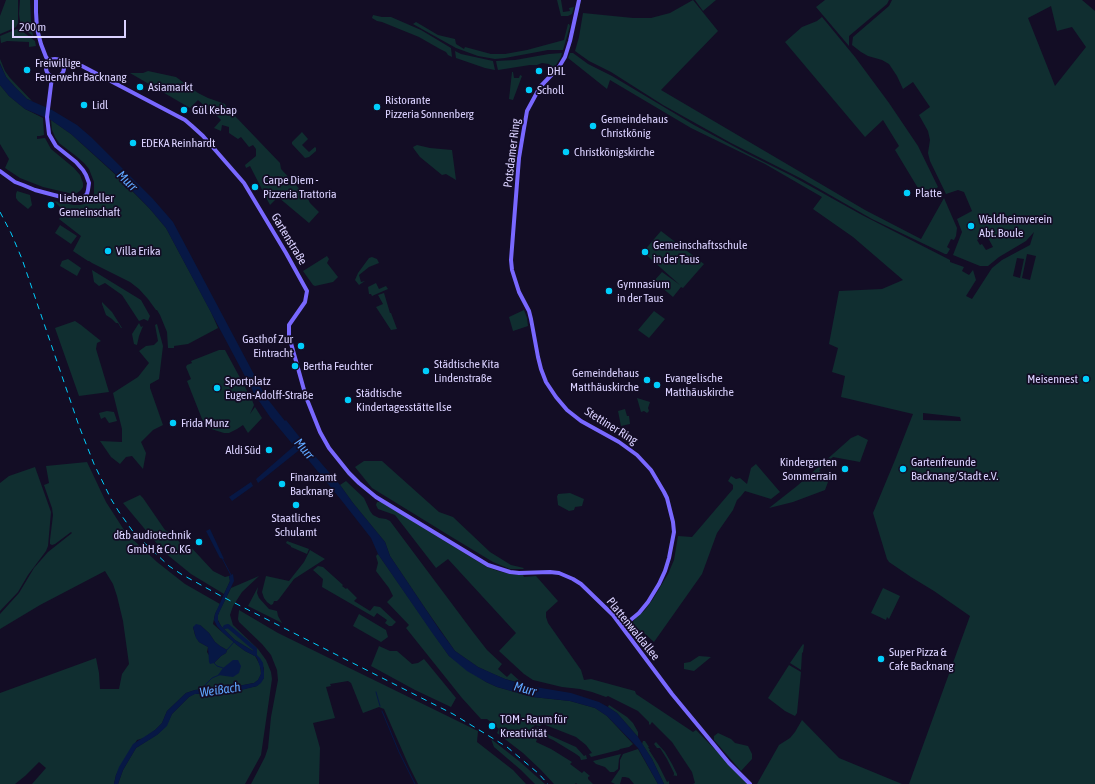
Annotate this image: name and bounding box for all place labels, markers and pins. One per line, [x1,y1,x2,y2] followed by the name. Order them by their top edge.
[35,56,127,84] place label: Freiwillige Feuerwehr Backnang
[547,64,565,78] place label: DHL
[22,65,32,75] marker: Freiwillige Feuerwehr Backnang
[534,66,544,76] marker: DHL
[148,80,193,94] place label: Asiamarkt
[135,82,145,92] marker: Asiamarkt
[537,83,564,97] place label: Scholl
[524,85,534,95] marker: Scholl
[385,93,474,121] place label: Ristorante Pizzeria Sonnenberg
[92,98,108,112] place label: Lidl
[79,100,89,110] marker: Lidl
[372,102,382,112] marker: Ristorante Pizzeria Sonnenberg
[192,103,237,117] place label: Gül Kebap
[179,105,189,115] marker: Gül Kebap
[601,112,668,140] place label: Gemeindehaus Christkönig
[588,121,598,131] marker: Gemeindehaus Christkönig
[141,136,215,150] place label: EDEKA Reinhardt
[128,138,138,148] marker: EDEKA Reinhardt
[574,145,655,159] place label: Christkönigskirche
[561,147,571,157] marker: Christkönigskirche
[263,173,337,201] place label: Carpe Diem - Pizzeria Trattoria
[250,182,260,192] marker: Carpe Diem - Pizzeria Trattoria
[915,186,942,200] place label: Platte
[902,188,912,198] marker: Platte
[59,191,120,219] place label: Liebenzeller Gemeinschaft
[46,200,56,210] marker: Liebenzeller Gemeinschaft
[979,212,1052,240] place label: Waldheimverein Abt. Boule
[966,221,976,231] marker: Waldheimverein Abt. Boule
[653,238,747,266] place label: Gemeinschaftsschule in der Taus
[116,244,160,258] place label: Villa Erika
[103,246,113,256] marker: Villa Erika
[640,247,650,257] marker: Gemeinschaftsschule in der Taus
[617,277,670,305] place label: Gymnasium in der Taus
[604,286,614,296] marker: Gymnasium in der Taus
[242,332,293,360] place label: Gasthof Zur Eintracht
[296,341,306,351] marker: Gasthof Zur Eintracht
[434,357,499,385] place label: Städtische Kita Lindenstraße
[303,359,372,373] place label: Bertha Feuchter
[290,361,300,371] marker: Bertha Feuchter
[421,366,431,376] marker: Städtische Kita Lindenstraße
[570,366,639,394] place label: Gemeindehaus Matthäuskirche
[665,371,734,399] place label: Evangelische Matthäuskirche
[1027,372,1078,386] place label: Meisennest
[225,374,313,402] place label: Sportplatz Eugen-Adolff-Straße
[1081,374,1091,384] marker: Meisennest
[642,375,652,385] marker: Gemeindehaus Matthäuskirche
[652,380,662,390] marker: Evangelische Matthäuskirche
[212,383,222,393] marker: Sportplatz Eugen-Adolff-Straße
[356,386,452,414] place label: Städtische Kindertagesstätte Ilse
[343,395,353,405] marker: Städtische Kindertagesstätte Ilse
[181,416,229,430] place label: Frida Munz
[168,418,178,428] marker: Frida Munz
[225,443,261,457] place label: Aldi Süd
[264,445,274,455] marker: Aldi Süd
[780,455,837,483] place label: Kindergarten Sommerrain
[911,455,998,483] place label: Gartenfreunde Backnang/Stadt e.V.
[840,464,850,474] marker: Kindergarten Sommerrain
[898,464,908,474] marker: Gartenfreunde Backnang/Stadt e.V.
[290,470,337,498] place label: Finanzamt Backnang
[277,479,287,489] marker: Finanzamt Backnang
[291,500,301,510] marker: Staatliches Schulamt
[272,511,320,539] place label: Staatliches Schulamt
[113,528,191,556] place label: d&b audiotechnik GmbH & Co. KG
[194,537,204,547] marker: d&b audiotechnik GmbH & Co. KG
[889,645,954,673] place label: Super Pizza & Cafe Backnang
[876,654,886,664] marker: Super Pizza & Cafe Backnang
[500,712,567,740] place label: TOM - Raum für Kreativität
[487,721,497,731] marker: TOM - Raum für Kreativität

